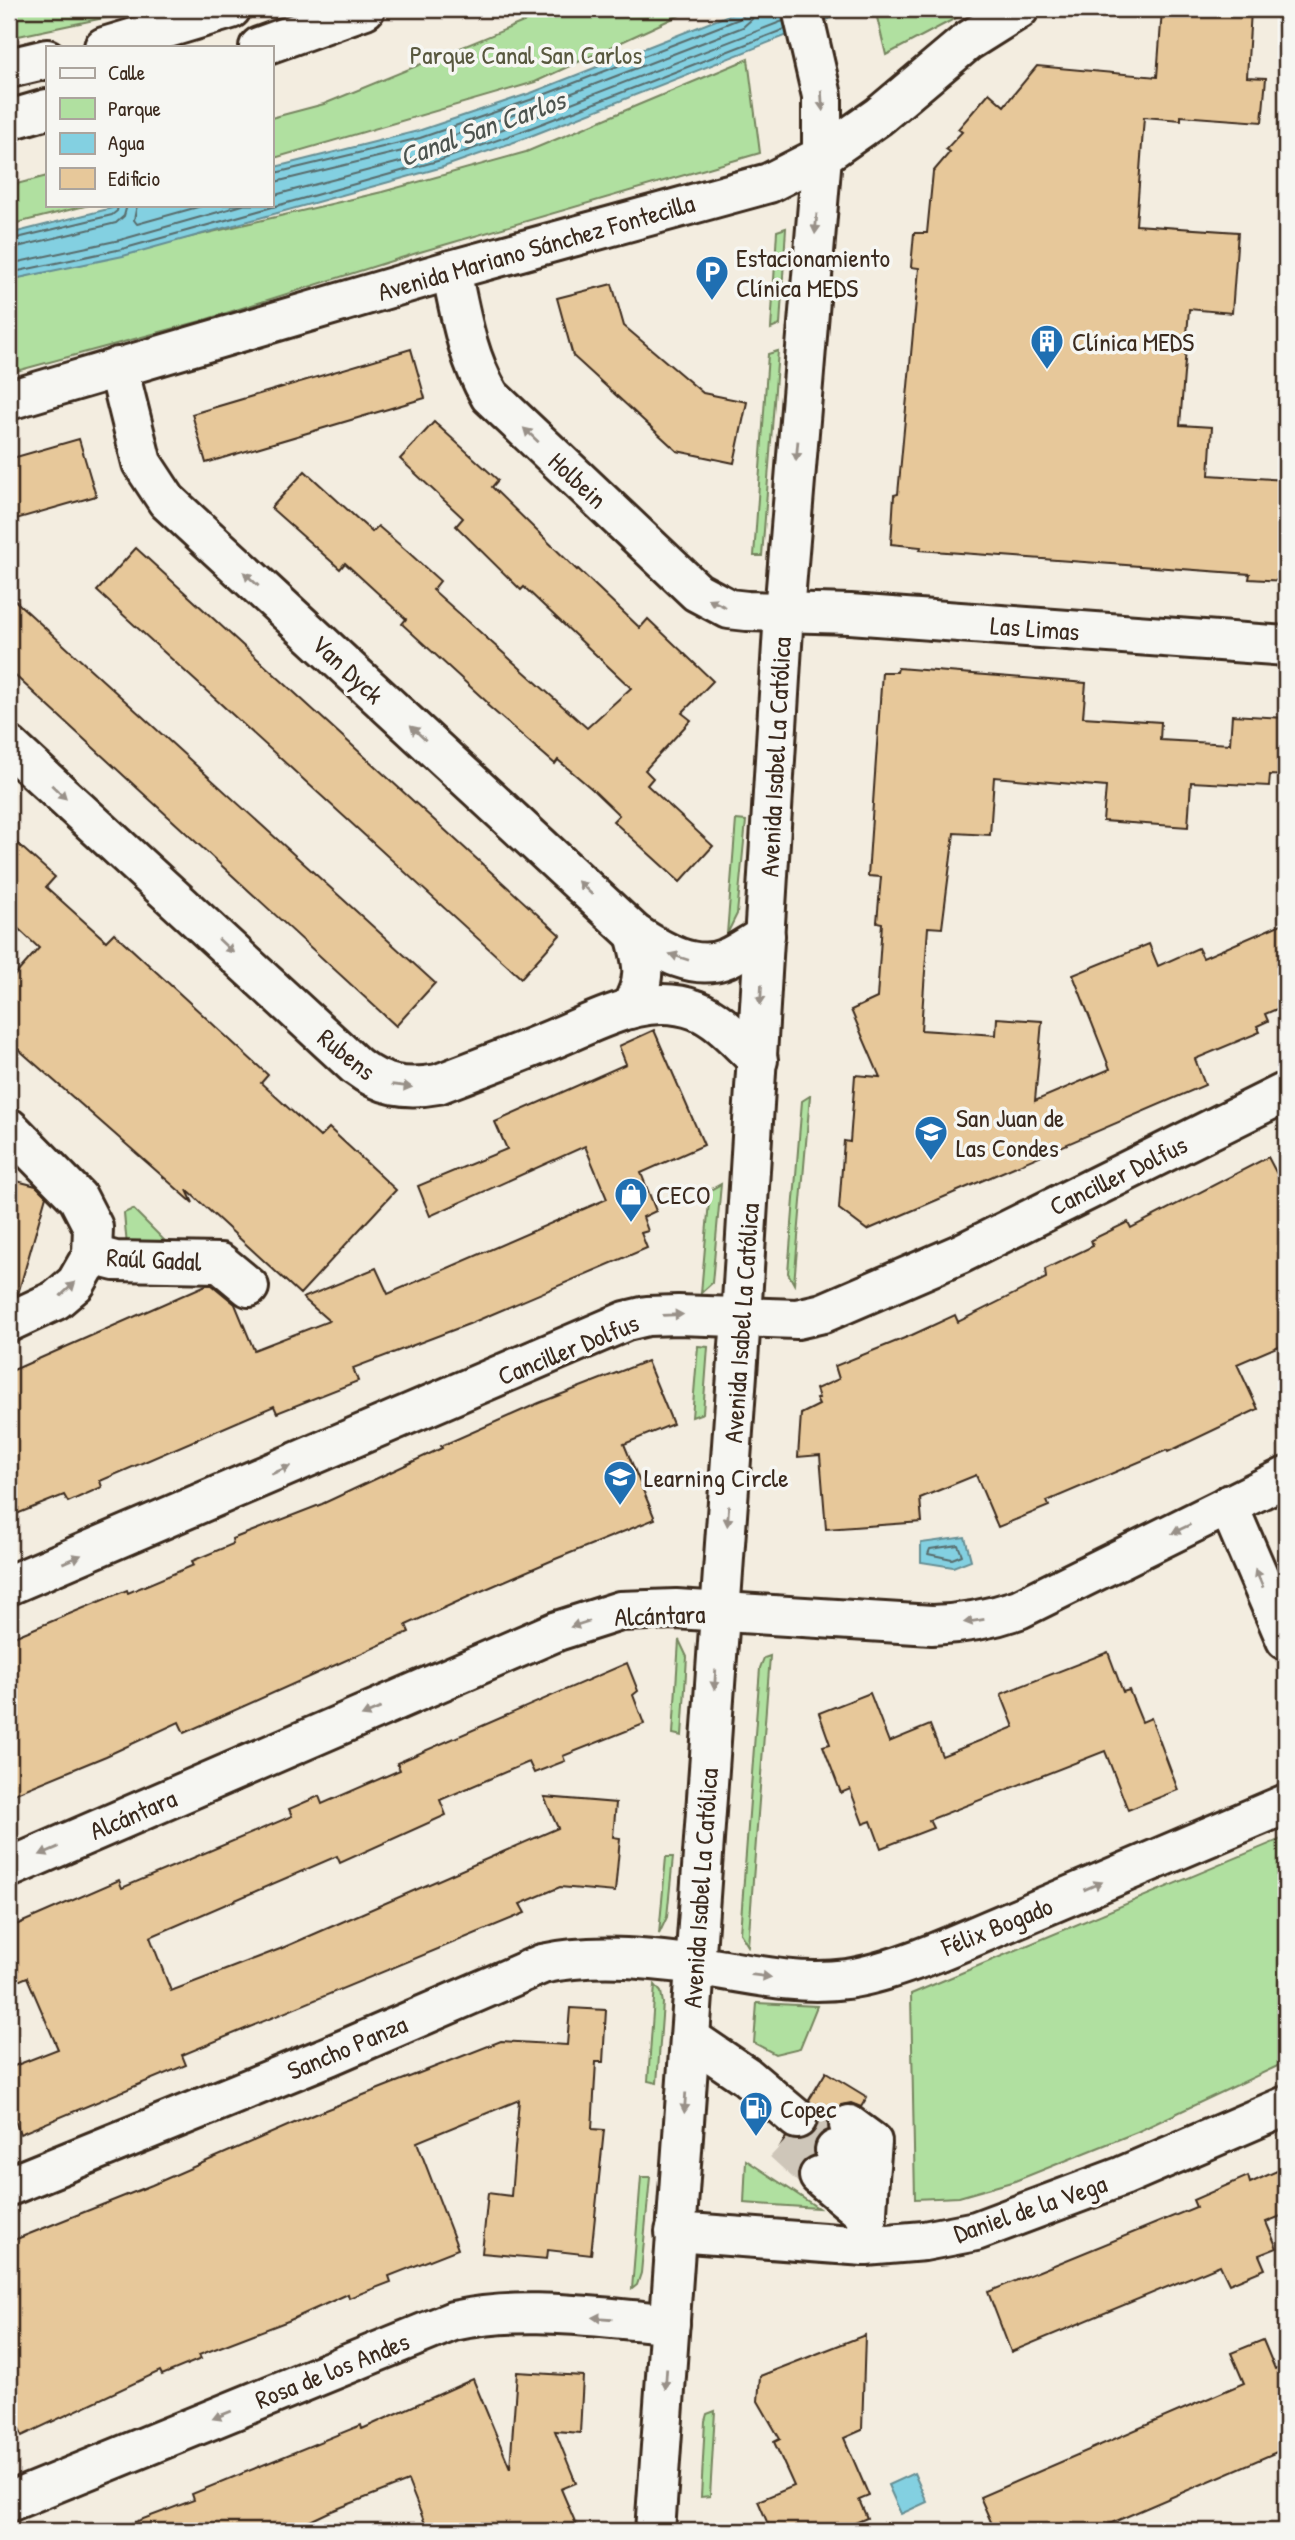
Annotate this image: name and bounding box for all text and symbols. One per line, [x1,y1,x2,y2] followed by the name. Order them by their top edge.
[410,37,642,72] park label: Parque Canal San Carlos
[46,46,273,206] legend
[108,58,145,87] text: Calle
[394,80,572,176] water label: Canal San Carlos
[816,91,827,113] one-way arrow
[108,94,161,123] text: Parque
[108,128,144,157] text: Agua
[108,164,160,193] text: Edificio
[373,185,699,309] street label: Avenida Mariano Sánchez Fontecilla
[810,213,821,235] one-way arrow
[736,240,890,305] place label: Estacionamiento Clínica MEDS
[693,253,731,302] parking icon: Estacionamiento Clínica MEDS
[1028,322,1066,371] building icon: Clínica MEDS
[1072,324,1194,359] place label: Clínica MEDS
[523,427,540,443] one-way arrow
[791,440,802,462] one-way arrow
[541,444,615,516] street label: Holbein
[242,571,260,587] one-way arrow
[707,598,727,609] one-way arrow
[989,607,1081,649] street label: Las Limas
[304,627,392,712] street label: Van Dyck
[751,636,799,878] street label: Avenida Isabel La Católica
[410,726,427,742] one-way arrow
[50,784,67,800] one-way arrow
[576,880,594,896] one-way arrow
[217,938,234,954] one-way arrow
[669,951,690,961] one-way arrow
[756,985,767,1007] one-way arrow
[311,1020,383,1088] street label: Rubens
[391,1081,413,1092] one-way arrow
[956,1100,1064,1165] place label: San Juan de Las Condes
[912,1113,950,1162] school or university icon: San Juan de Las Condes
[1043,1127,1193,1223] street label: Canciller Dolfus
[612,1175,650,1224] shop icon: CECO
[656,1177,710,1212] place label: CECO
[715,1202,767,1444] street label: Avenida Isabel La Católica
[106,1239,203,1279] street label: Raúl Gadal
[59,1282,76,1298] one-way arrow
[492,1305,644,1393] street label: Canciller Dolfus
[662,1310,684,1321] one-way arrow
[601,1458,639,1507] school or university icon: Learning Circle
[644,1460,789,1495] place label: Learning Circle
[271,1464,292,1475] one-way arrow
[722,1505,733,1527] one-way arrow
[1171,1523,1191,1534] one-way arrow
[61,1553,82,1564] one-way arrow
[1254,1567,1265,1588] one-way arrow
[614,1596,706,1634] street label: Alcántara
[963,1616,985,1627] one-way arrow
[570,1619,591,1630] one-way arrow
[709,1670,720,1692] one-way arrow
[360,1707,381,1718] one-way arrow
[674,1767,726,2009] street label: Avenida Isabel La Católica
[84,1780,182,1848] street label: Alcántara
[39,1845,60,1856] one-way arrow
[1083,1880,1103,1892] one-way arrow
[936,1888,1058,1964] street label: Félix Bogado
[750,1971,772,1982] one-way arrow
[282,2006,412,2088] street label: Sancho Panza
[737,2089,775,2138] fuel station icon: Copec
[780,2091,836,2126] place label: Copec
[679,2092,690,2114] one-way arrow
[949,2165,1111,2251] street label: Daniel de la Vega
[590,2312,612,2323] one-way arrow
[250,2323,414,2417] street label: Rosa de los Andes
[660,2368,671,2390] one-way arrow
[211,2409,232,2420] one-way arrow

